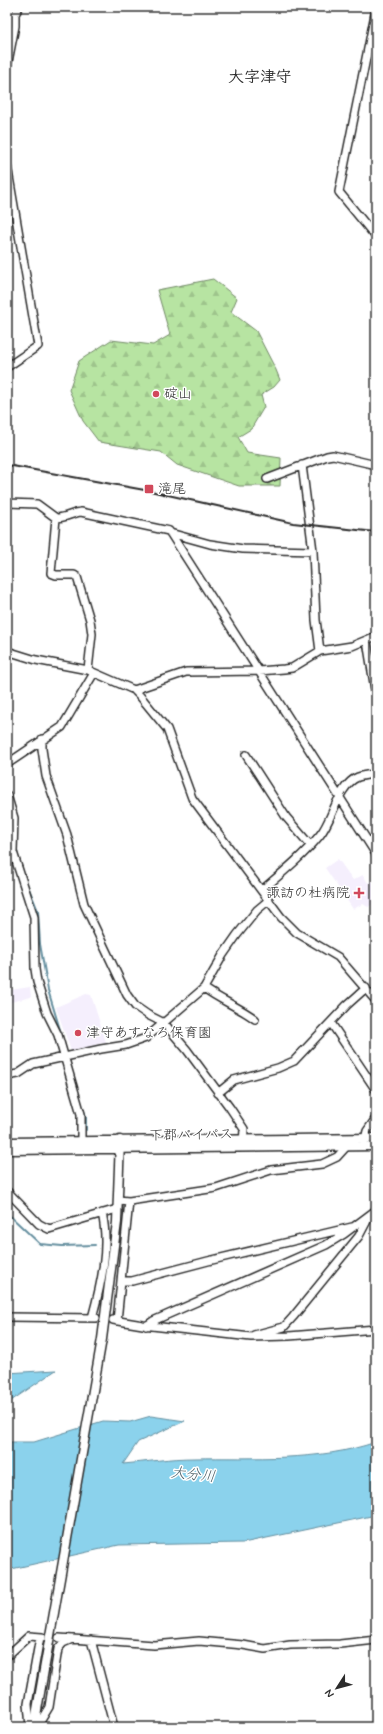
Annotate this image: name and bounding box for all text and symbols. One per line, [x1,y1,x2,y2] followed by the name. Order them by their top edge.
[228,67,292,88] district label: 大字津守
[164,385,192,403] place label: 碇山
[151,389,161,399] marker: 碇山
[158,480,186,498] place label: 滝尾
[143,483,155,495] marker: 滝尾
[266,884,350,902] place label: 諏訪の杜病院
[353,887,365,899] marker: 諏訪の杜病院
[86,1024,212,1042] place label: 津守あすなろ保育園
[73,1028,83,1038] marker: 津守あすなろ保育園
[149,1125,233,1145] street label: 下郡バイパス
[170,1463,216,1487] water label: 大分川
[317,1668,357,1708] north arrow
[322,1686,338,1700] text: N

